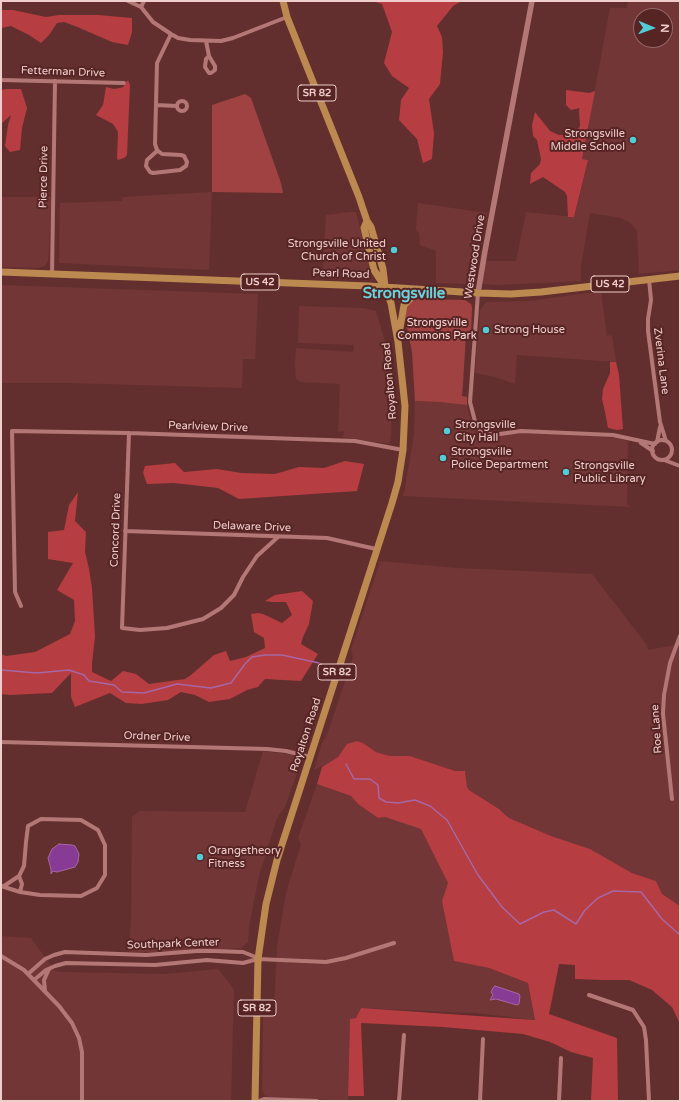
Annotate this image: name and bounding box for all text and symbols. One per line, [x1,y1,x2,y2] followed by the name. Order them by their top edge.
[633,8,673,48] north arrow
[658,24,671,33] text: N
[21,64,105,80] street label: Fetterman Drive
[298,85,336,101] road number: SR 82
[551,127,625,153] place label: Strongsville Middle School
[628,135,638,145] marker: Strongsville Middle School
[37,146,51,208] street label: Pierce Drive
[462,214,488,300] street label: Westwood Drive
[288,237,386,263] place label: Strongsville United Church of Christ
[389,245,399,255] marker: Strongsville United Church of Christ
[312,266,370,282] street label: Pearl Road
[241,274,279,290] road number: US 42
[591,276,629,292] road number: US 42
[363,285,445,303] district label: Strongsville
[397,316,477,342] park label: Strongsville Commons Park
[494,323,565,337] place label: Strong House
[481,325,491,335] marker: Strong House
[650,327,672,395] street label: Zverina Lane
[380,342,400,420] street label: Royalton Road
[455,418,516,444] place label: Strongsville City Hall
[168,419,248,435] street label: Pearlview Drive
[442,426,452,436] marker: Strongsville City Hall
[451,445,548,471] place label: Strongsville Police Department
[438,453,448,463] marker: Strongsville Police Department
[574,459,646,485] place label: Strongsville Public Library
[561,467,571,477] marker: Strongsville Public Library
[108,493,124,567] street label: Concord Drive
[213,519,291,535] street label: Delaware Drive
[318,664,356,680] road number: SR 82
[288,696,324,774] street label: Royalton Road
[649,704,665,754] street label: Roe Lane
[123,729,191,745] street label: Ordner Drive
[208,844,281,870] place label: Orangetheory Fitness
[195,852,205,862] marker: Orangetheory Fitness
[127,936,219,952] street label: Southpark Center
[238,1000,276,1016] road number: SR 82

